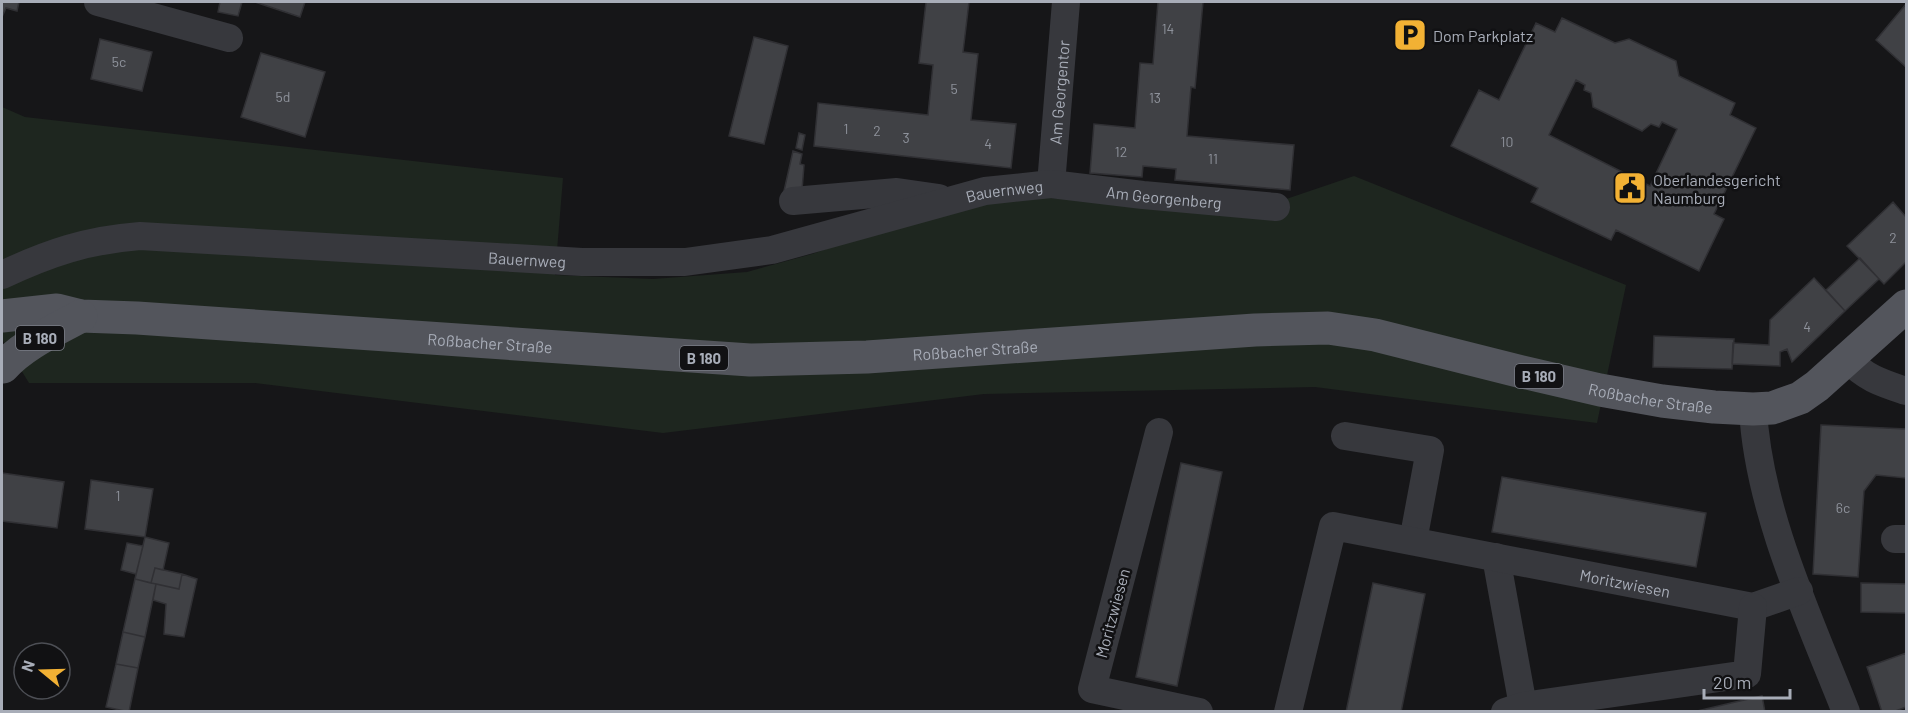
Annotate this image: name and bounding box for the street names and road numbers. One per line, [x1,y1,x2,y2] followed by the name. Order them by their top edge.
[1045,39,1072,145] street label: Am Georgentor
[963,175,1044,205] street label: Bauernweg
[1105,181,1223,212] street label: Am Georgenberg
[488,247,566,271] street label: Bauernweg
[16,326,64,350] road number: B 180
[427,328,553,356] street label: Roßbacher Straße
[912,336,1038,363] street label: Roßbacher Straße
[680,346,728,370] road number: B 180
[1515,364,1563,388] road number: B 180
[1587,378,1714,416] street label: Roßbacher Straße
[1578,564,1672,600] street label: Moritzwiesen
[1091,566,1133,660] street label: Moritzwiesen

